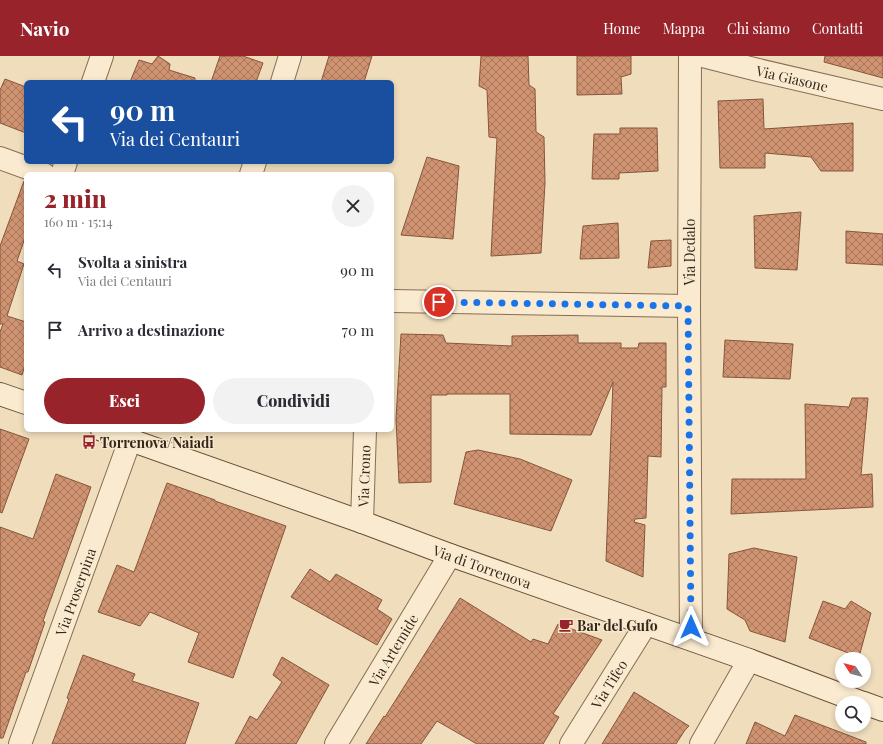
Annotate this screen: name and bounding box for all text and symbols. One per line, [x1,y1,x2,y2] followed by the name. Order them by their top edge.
[20,15,69,41] text: Navio
[603,19,641,38] text: Home
[663,19,705,38] text: Mappa
[727,19,790,38] text: Chi siamo
[812,19,863,38] text: Contatti
[754,60,830,95] street label: Via Giasone
[110,91,175,128] text: 90 m
[44,96,96,148] icon: left
[110,127,240,151] text: Via dei Centauri
[44,182,107,214] text: 2 min
[332,185,374,227] button: close
[44,213,113,230] text: 160 m · 15:14
[680,218,699,286] street label: Via Dedalo
[78,252,187,272] text: Svolta a sinistra
[44,259,66,281] icon: left
[340,260,374,280] text: 90 m
[78,272,172,289] text: Via dei Centauri
[422,285,456,319] pin
[428,291,450,313] icon: arrive
[44,319,66,341] icon: arrive
[78,320,225,340] text: Arrivo a destinazione
[342,320,374,340] text: 70 m
[44,378,205,424] button: Esci
[213,378,374,424] button: Condividi
[100,433,214,452] place label: Torrenova/Naiadi
[81,434,97,450] bus stop icon: Torrenova/Naiadi
[353,444,374,508] street label: Via Crono
[430,540,534,592] street label: Via di Torrenova
[50,545,100,639] street label: Via Proserpina
[670,606,712,648] position arrow
[363,610,422,690] street label: Via Artemide
[577,616,658,635] place label: Bar del Gufo
[558,617,574,633] cafe icon: Bar del Gufo
[835,652,871,688] north arrow
[835,652,871,732] map controls
[586,655,631,713] street label: Via Tifeo
[835,696,871,732] button: search

